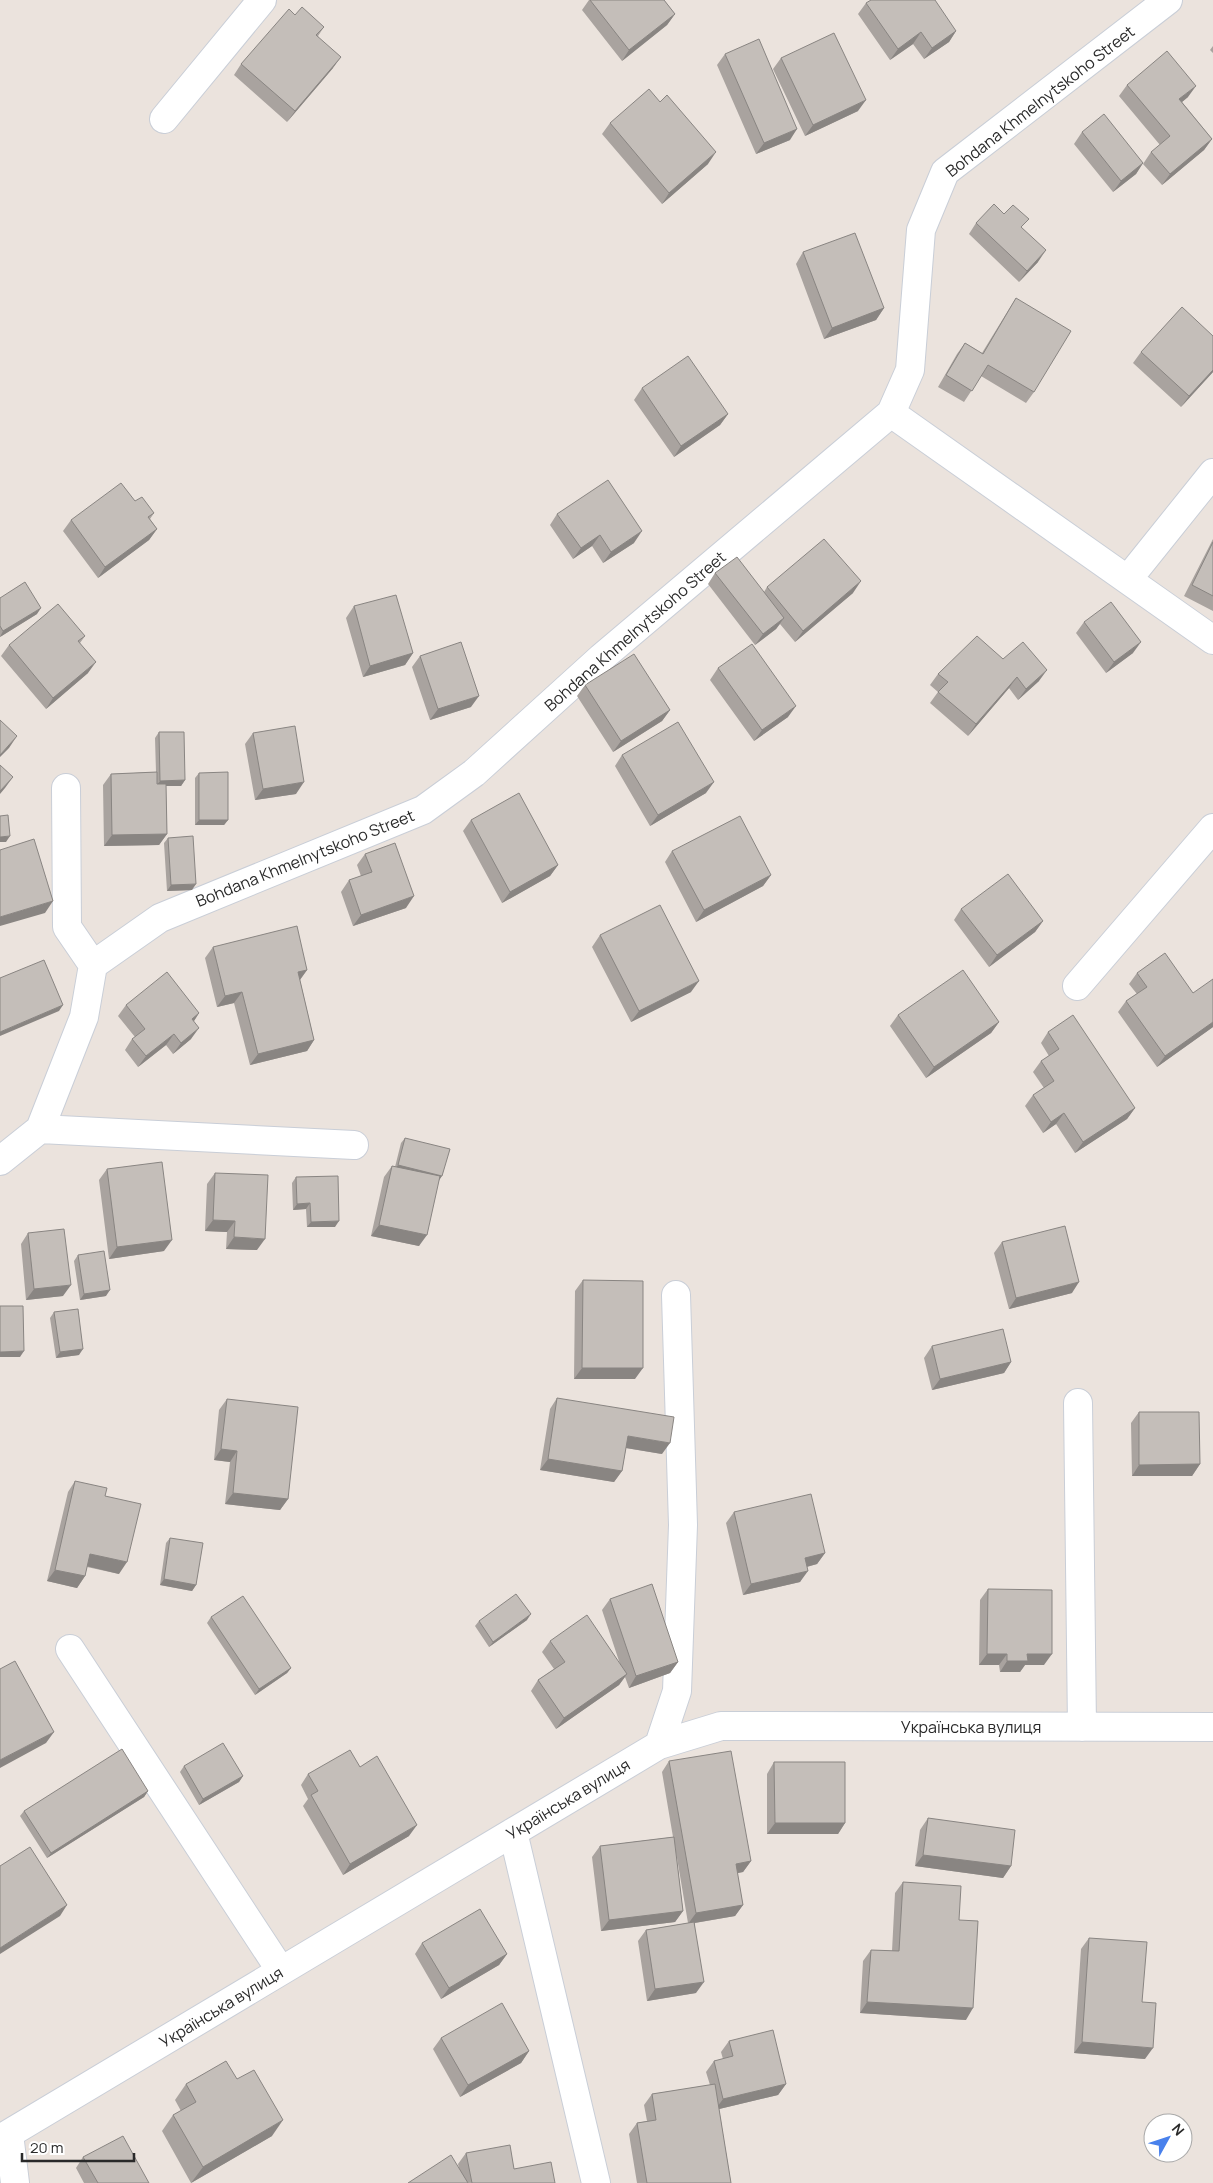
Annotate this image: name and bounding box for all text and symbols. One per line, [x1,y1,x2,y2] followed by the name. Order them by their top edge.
[941,20,1139,182] street label: Bohdana Khmelnytskoho Street
[540,546,730,716] street label: Bohdana Khmelnytskoho Street
[192,804,418,912] street label: Bohdana Khmelnytskoho Street
[901,1716,1041,1738] street label: Українська вулиця
[502,1753,634,1845] street label: Українська вулиця
[155,1961,287,2053] street label: Українська вулиця
[1143,2113,1193,2163] north arrow
[1168,2119,1189,2139] text: N
[22,2130,135,2162] scale bar
[30,2137,63,2158] text: 20 m

